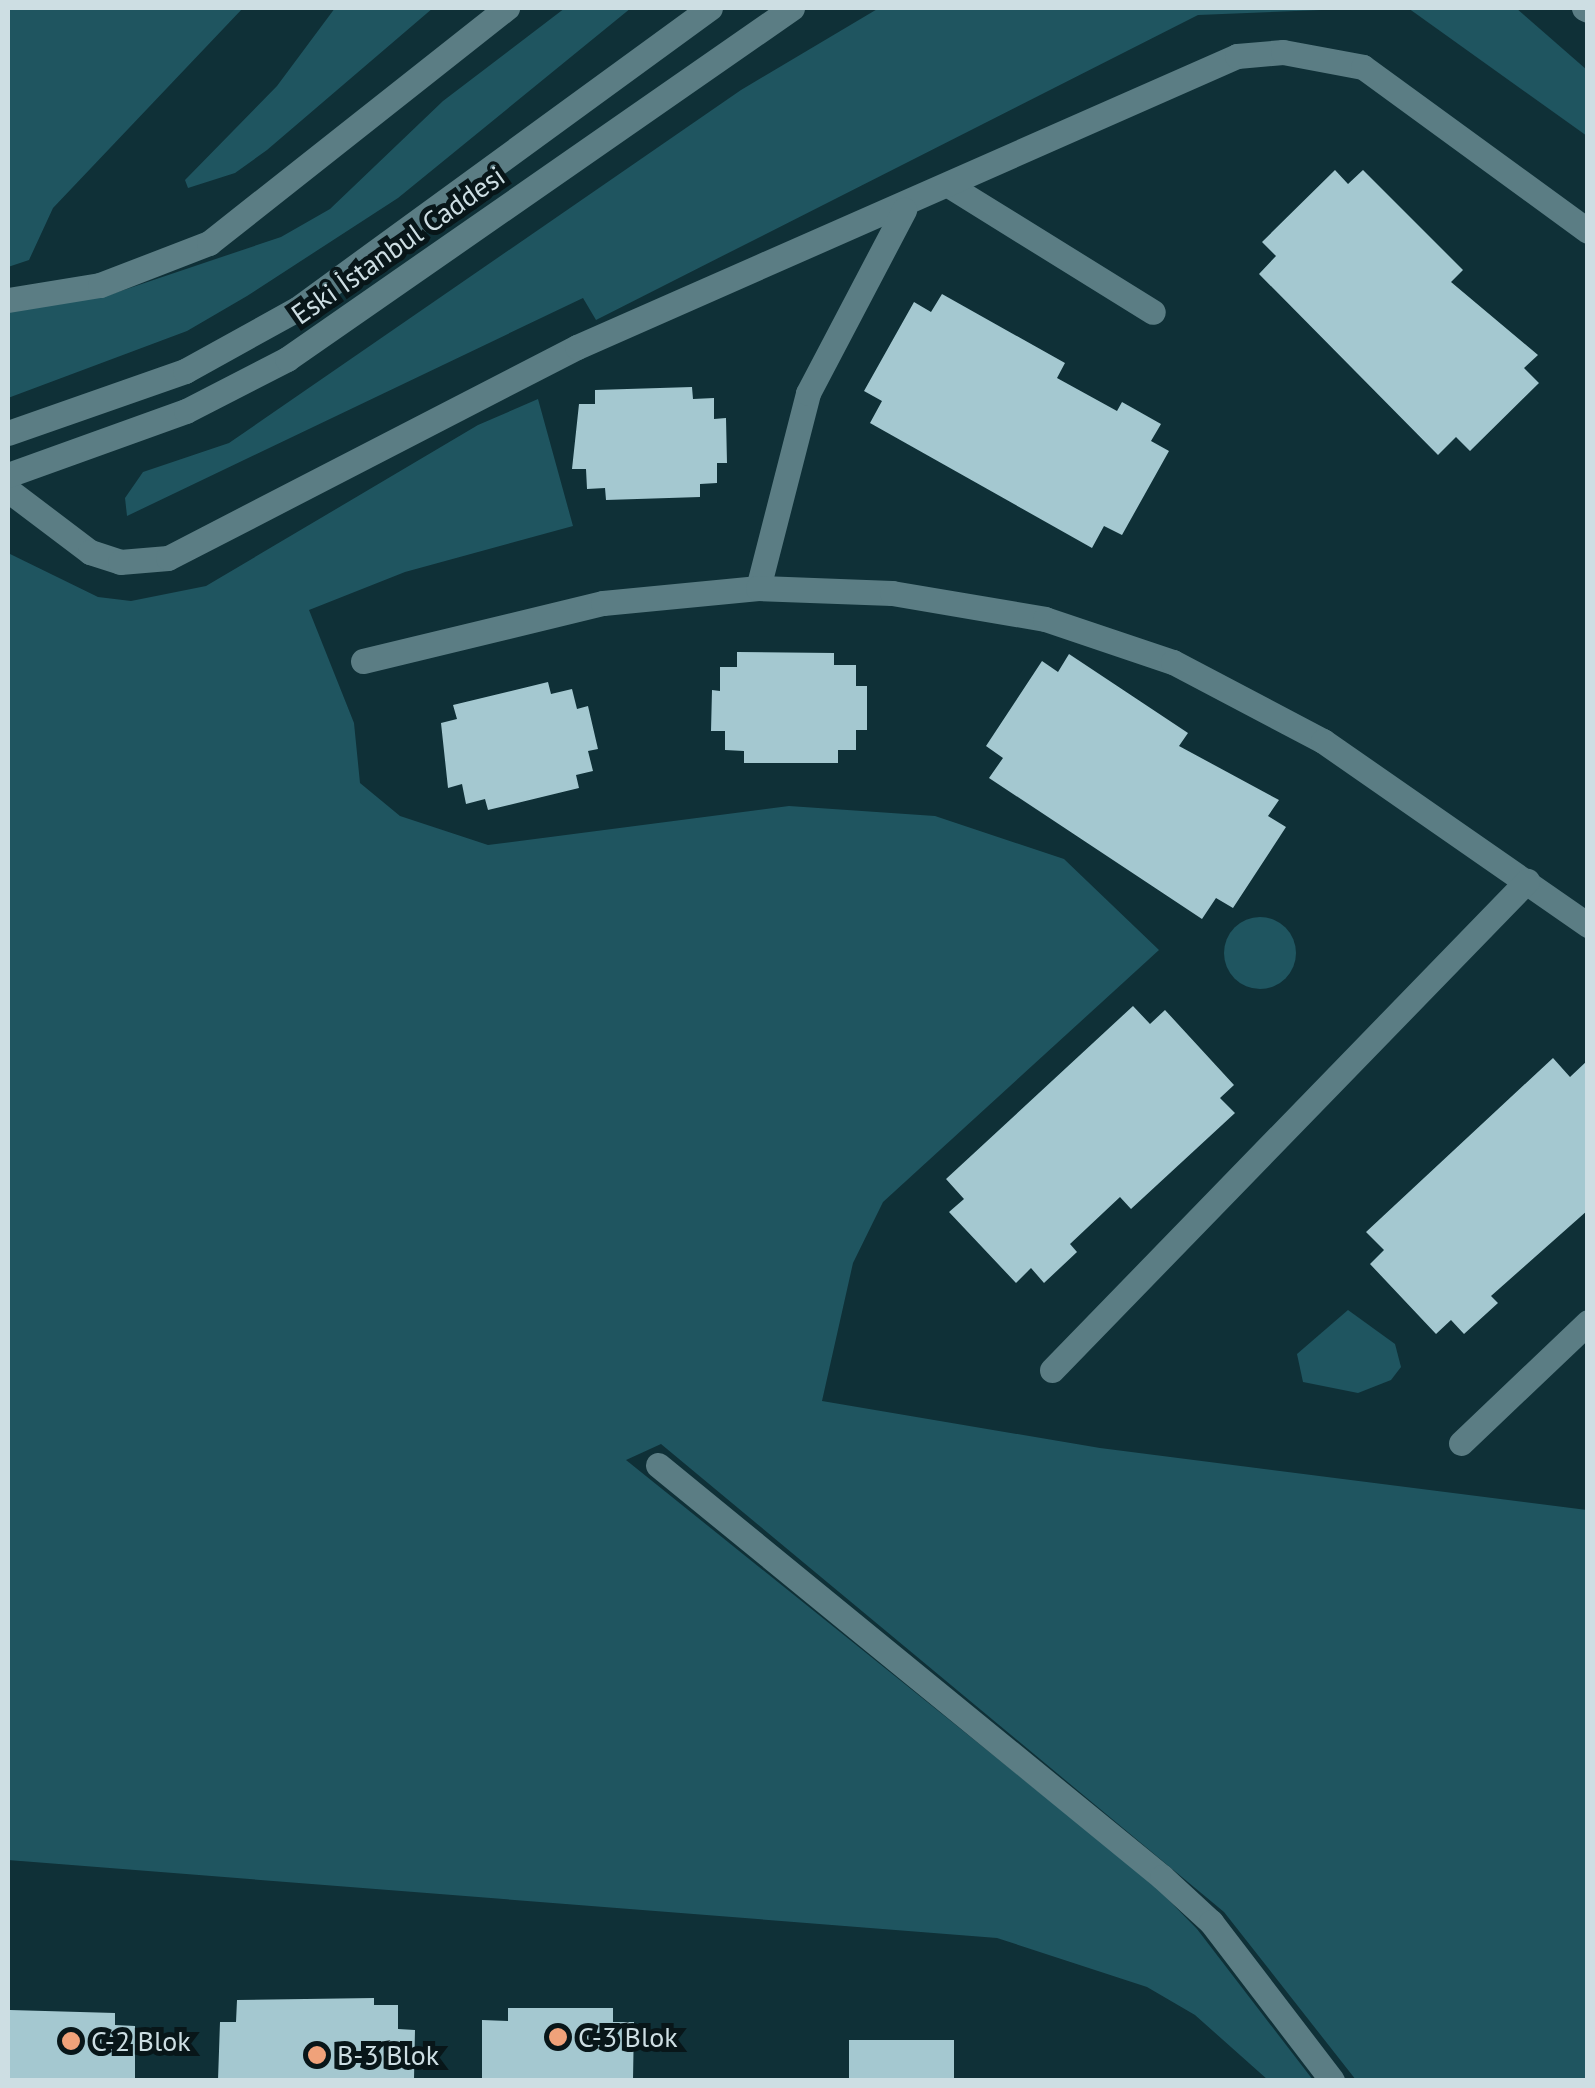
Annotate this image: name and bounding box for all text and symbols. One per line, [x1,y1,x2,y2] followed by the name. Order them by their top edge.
[285,159,511,331] street label: Eski İstanbul Caddesi
[578,2020,678,2054] place label: C-3 Blok
[91,2024,191,2058] place label: C-2 Blok
[547,2026,569,2048] marker: C-3 Blok
[60,2030,82,2052] marker: C-2 Blok
[337,2038,439,2072] place label: B-3 Blok
[306,2044,328,2066] marker: B-3 Blok

